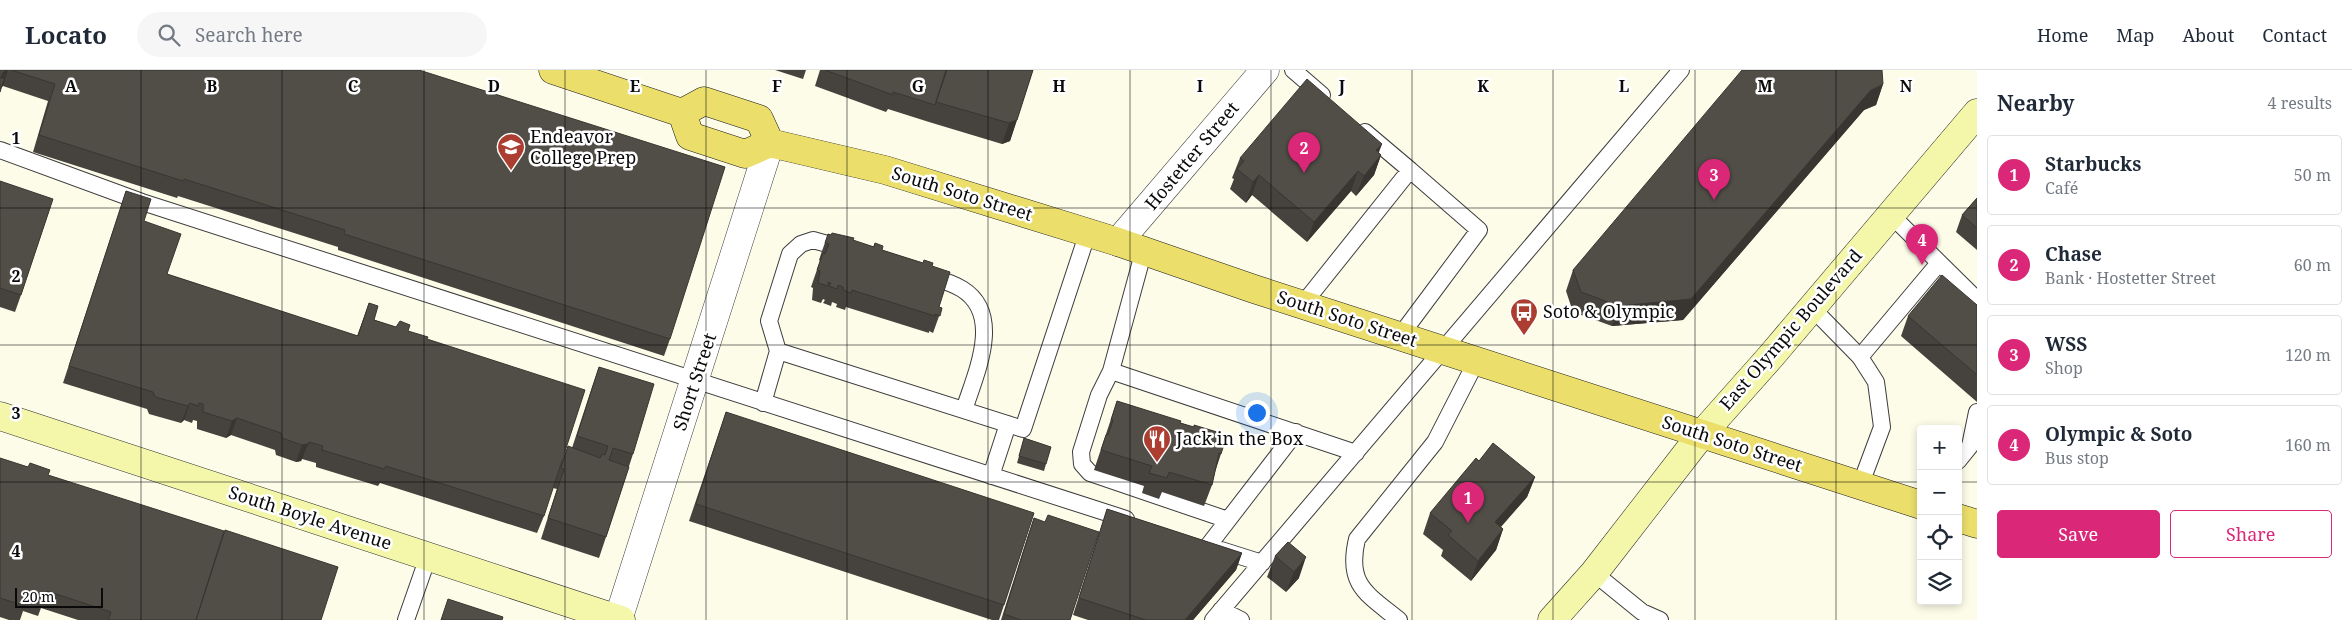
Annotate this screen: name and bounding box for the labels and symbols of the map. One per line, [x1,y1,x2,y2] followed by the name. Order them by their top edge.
[65,75,78,97] text: A
[207,75,218,97] text: B
[348,75,359,97] text: C
[488,75,500,97] text: D
[630,75,640,97] text: E
[772,75,782,97] text: F
[912,75,924,97] text: G
[1052,75,1066,97] text: H
[1197,75,1203,97] text: I
[1338,75,1346,97] text: J
[1477,75,1489,97] text: K
[1619,75,1629,97] text: L
[1757,75,1773,97] text: M
[1900,75,1913,97] text: N
[1139,96,1244,215] street label: Hostetter Street
[530,124,636,169] place label: Endeavor College Prep
[11,127,21,149] text: 1
[496,132,526,171] school or university icon: Endeavor College Prep
[1288,132,1320,173] pin: 2
[1698,159,1730,200] pin: 3
[889,160,1036,226] street label: South Soto Street
[1906,224,1938,265] pin: 4
[1714,244,1867,415] street label: East Olympic Boulevard
[11,265,21,287] text: 2
[1274,284,1420,352] street label: South Soto Street
[1509,297,1539,336] bus stop icon: Soto & Olympic
[1543,299,1675,323] place label: Soto & Olympic
[667,330,721,434] street label: Short Street
[1244,400,1270,426] your location
[11,402,21,424] text: 3
[1659,409,1805,477] street label: South Soto Street
[1142,424,1172,463] restaurant icon: Jack in the Box
[1175,426,1304,450] place label: Jack in the Box
[226,479,395,555] street label: South Boyle Avenue
[1452,482,1484,523] pin: 1
[11,540,21,562] text: 4
[15,585,102,608] scale bar

